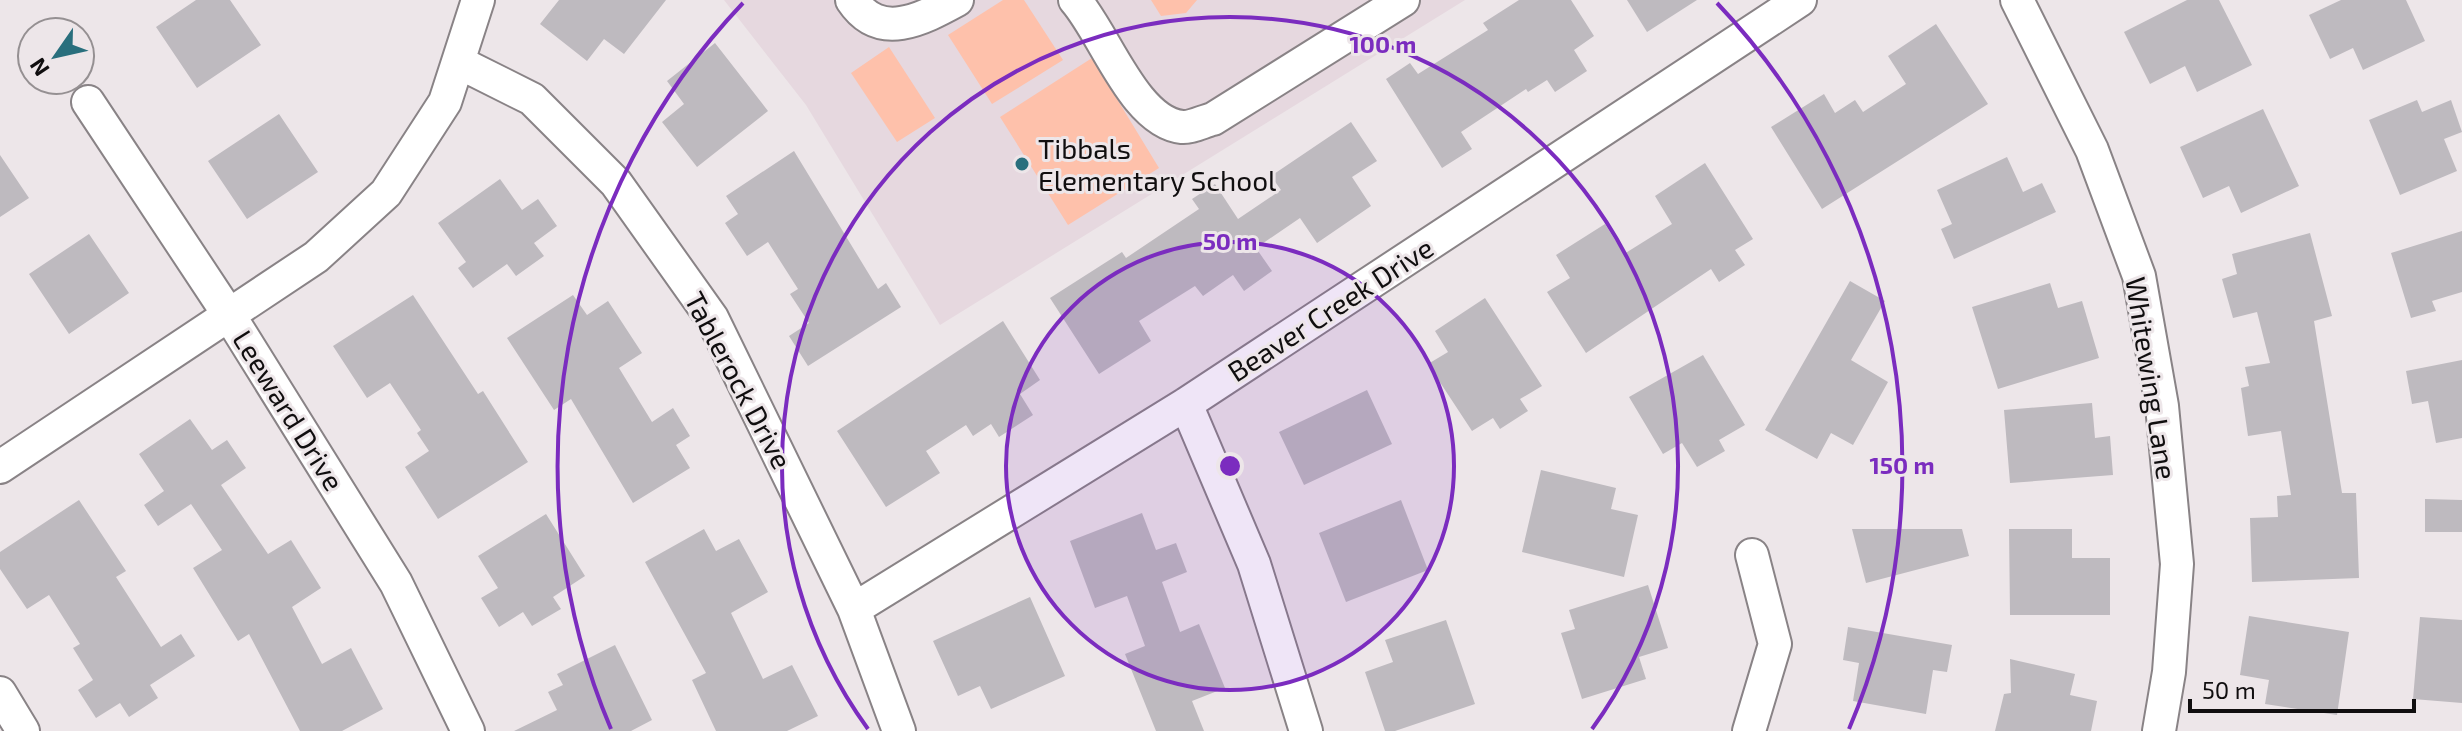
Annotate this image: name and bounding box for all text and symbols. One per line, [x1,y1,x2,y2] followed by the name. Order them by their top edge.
[16,16,96,96] north arrow
[1350,29,1416,58] text: 100 m
[23,54,54,82] text: N
[1038,131,1277,197] place label: Tibbals Elementary School
[1013,155,1031,173] marker: Tibbals Elementary School
[1203,226,1257,255] text: 50 m
[1221,230,1439,388] street label: Beaver Creek Drive
[2119,274,2185,482] street label: Whitewing Lane
[678,286,800,474] street label: Tablerock Drive
[226,324,352,496] street label: Leeward Drive
[1869,450,1935,479] text: 150 m
[1216,452,1244,480] centre of rings
[2190,663,2414,713] scale bar
[2202,675,2256,704] text: 50 m

